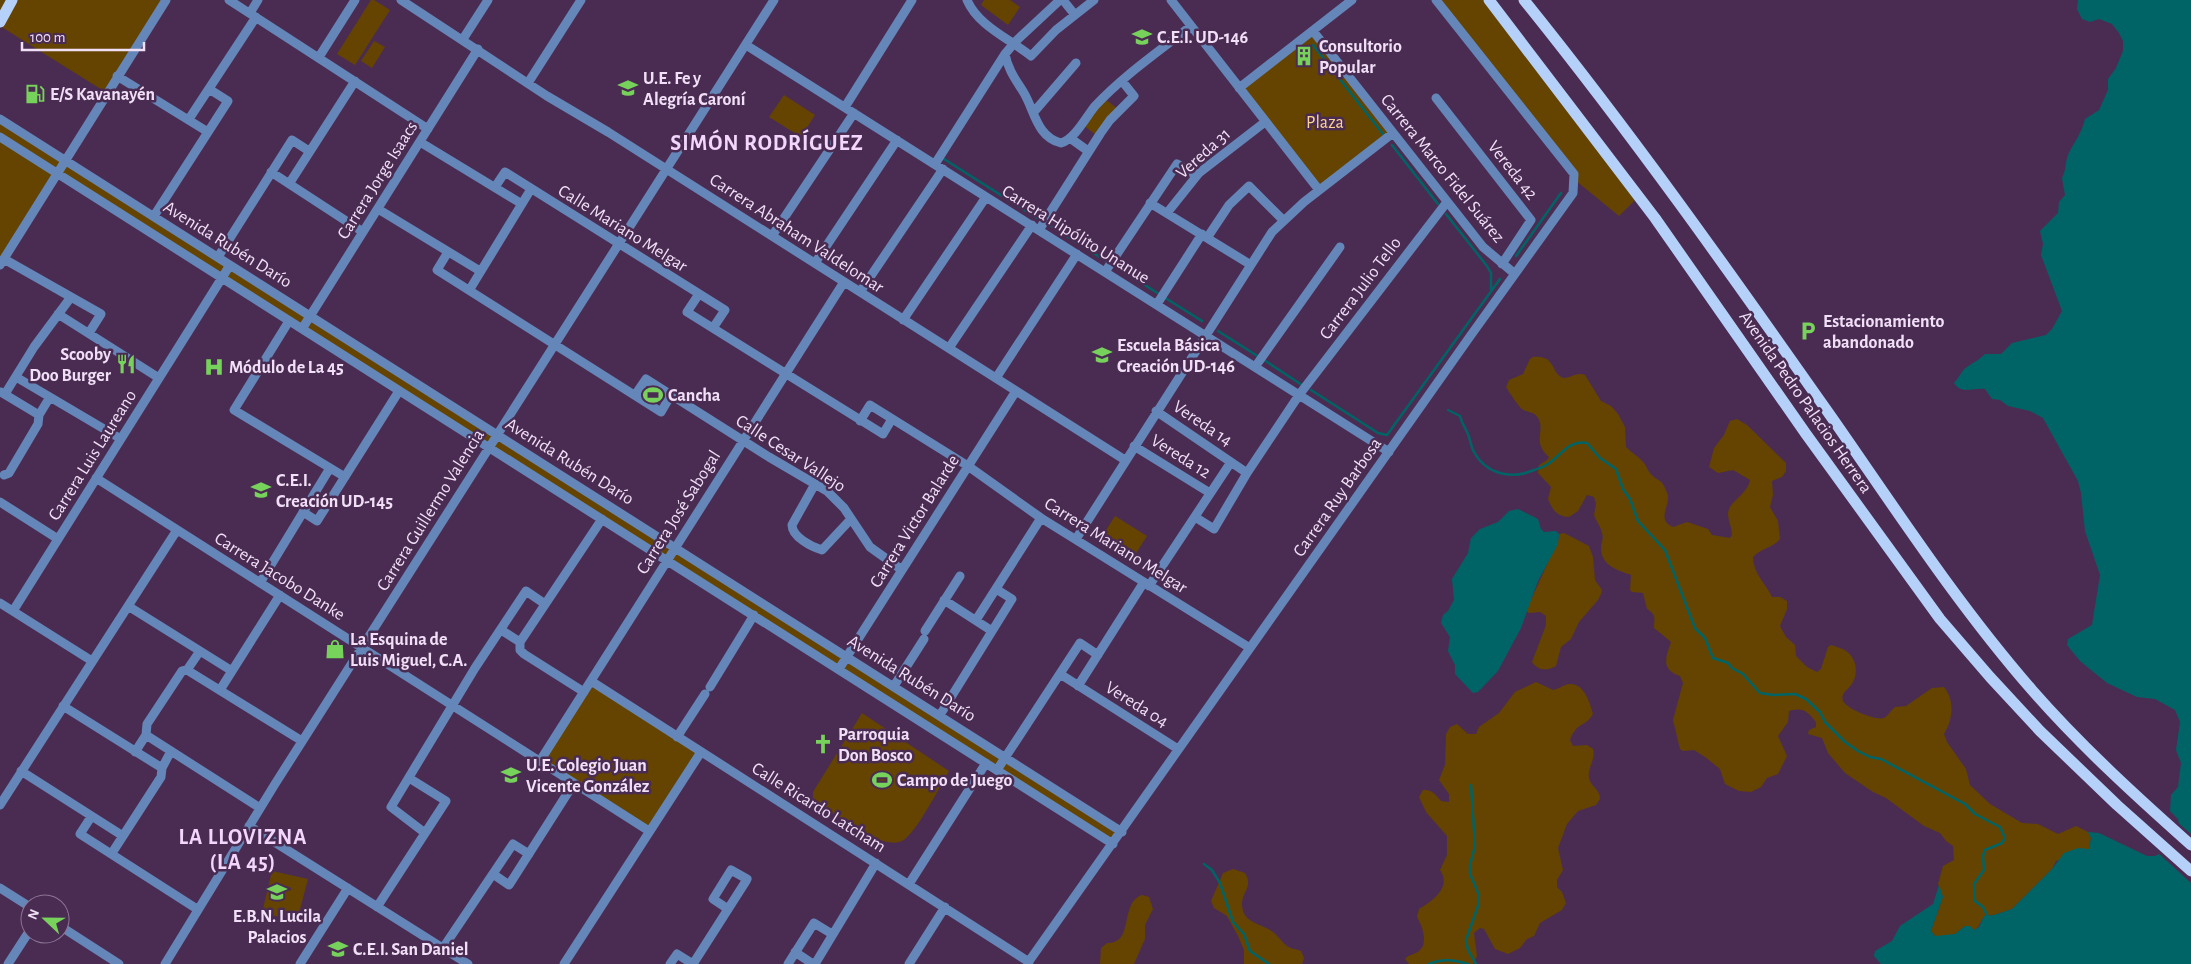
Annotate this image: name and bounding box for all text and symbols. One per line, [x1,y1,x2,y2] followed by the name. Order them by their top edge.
[22,20,145,52] scale bar
[1131,26,1153,48] school or university icon: C.E.I. UD-146
[1157,29,1249,47] place label: C.E.I. UD-146
[30,30,65,45] text: 100 m
[1319,38,1402,77] place label: Consultorio Popular
[1293,45,1315,67] building icon: Consultorio Popular
[643,70,746,109] place label: U.E. Fe y Alegría Caroní
[617,77,639,99] school or university icon: U.E. Fe y Alegría Caroní
[24,83,46,105] fuel station icon: E/S Kavanayén
[50,86,155,104] place label: E/S Kavanayén
[1377,91,1508,246] street label: Carrera Marco Fidel Suárez
[1306,114,1344,132] park label: Plaza
[334,118,421,243] street label: Carrera Jorge Isaacs
[1173,125,1234,183] street label: Vereda 31
[670,129,864,154] district label: SIMÓN RODRÍGUEZ
[1484,138,1541,203] street label: Vereda 42
[706,171,887,297] street label: Carrera Abraham Valdelomar
[555,182,690,276] street label: Calle Mariano Melgar
[999,182,1152,288] street label: Carrera Hipólito Unanue
[160,198,295,292] street label: Avenida Rubén Darío
[1317,234,1405,343] street label: Carrera Julio Tello
[1735,308,1875,497] street label: Avenida Pedro Palacios Herrera
[1823,313,1944,352] place label: Estacionamiento abandonado
[1797,320,1819,342] parking icon: Estacionamiento abandonado
[1117,337,1235,376] place label: Escuela Básica Creación UD-146
[1091,344,1113,366] school or university icon: Escuela Básica Creación UD-146
[29,346,112,385] place label: Scooby Doo Burger
[115,353,137,375] restaurant icon: Scooby Doo Burger
[203,356,225,378] hospital icon: Módulo de La 45
[229,359,344,377] place label: Módulo de La 45
[642,384,664,406] sports icon: Cancha
[45,387,140,524] street label: Carrera Luis Laureano
[668,387,721,405] place label: Cancha
[1170,398,1236,450] street label: Vereda 14
[732,412,849,496] street label: Calle Cesar Vallejo
[502,415,637,509] street label: Avenida Rubén Darío
[374,427,488,594] street label: Carrera Guillermo Valencia
[1147,432,1214,482] street label: Vereda 12
[1290,435,1385,560] street label: Carrera Ruy Barbosa
[634,447,724,578] street label: Carrera José Sabogal
[867,452,963,591] street label: Carrera Victor Balarde
[276,472,393,511] place label: C.E.I. Creación UD-145
[250,479,272,501] school or university icon: C.E.I. Creación UD-145
[1041,495,1190,597] street label: Carrera Mariano Melgar
[211,529,348,624] street label: Carrera Jacobo Danke
[350,631,467,670] place label: La Esquina de Luis Miguel, C.A.
[844,632,979,726] street label: Avenida Rubén Darío
[324,638,346,660] shop icon: La Esquina de Luis Miguel, C.A.
[1102,679,1171,731] street label: Vereda 04
[838,726,913,765] place label: Parroquia Don Bosco
[812,733,834,755] church icon: Parroquia Don Bosco
[526,757,650,796] place label: U.E. Colegio Juan Vicente González
[748,759,889,856] street label: Calle Ricardo Latcham
[500,764,522,786] school or university icon: U.E. Colegio Juan Vicente González
[871,769,893,791] sports icon: Campo de Juego
[897,772,1012,790] place label: Campo de Juego
[179,826,308,873] district label: LA LLOVIZNA (LA 45)
[266,881,288,903] school or university icon: E.B.N. Lucila Palacios
[20,894,70,944] north arrow
[26,907,42,922] text: N
[233,908,321,947] place label: E.B.N. Lucila Palacios
[327,938,349,960] school or university icon: C.E.I. San Daniel
[353,941,468,959] place label: C.E.I. San Daniel

